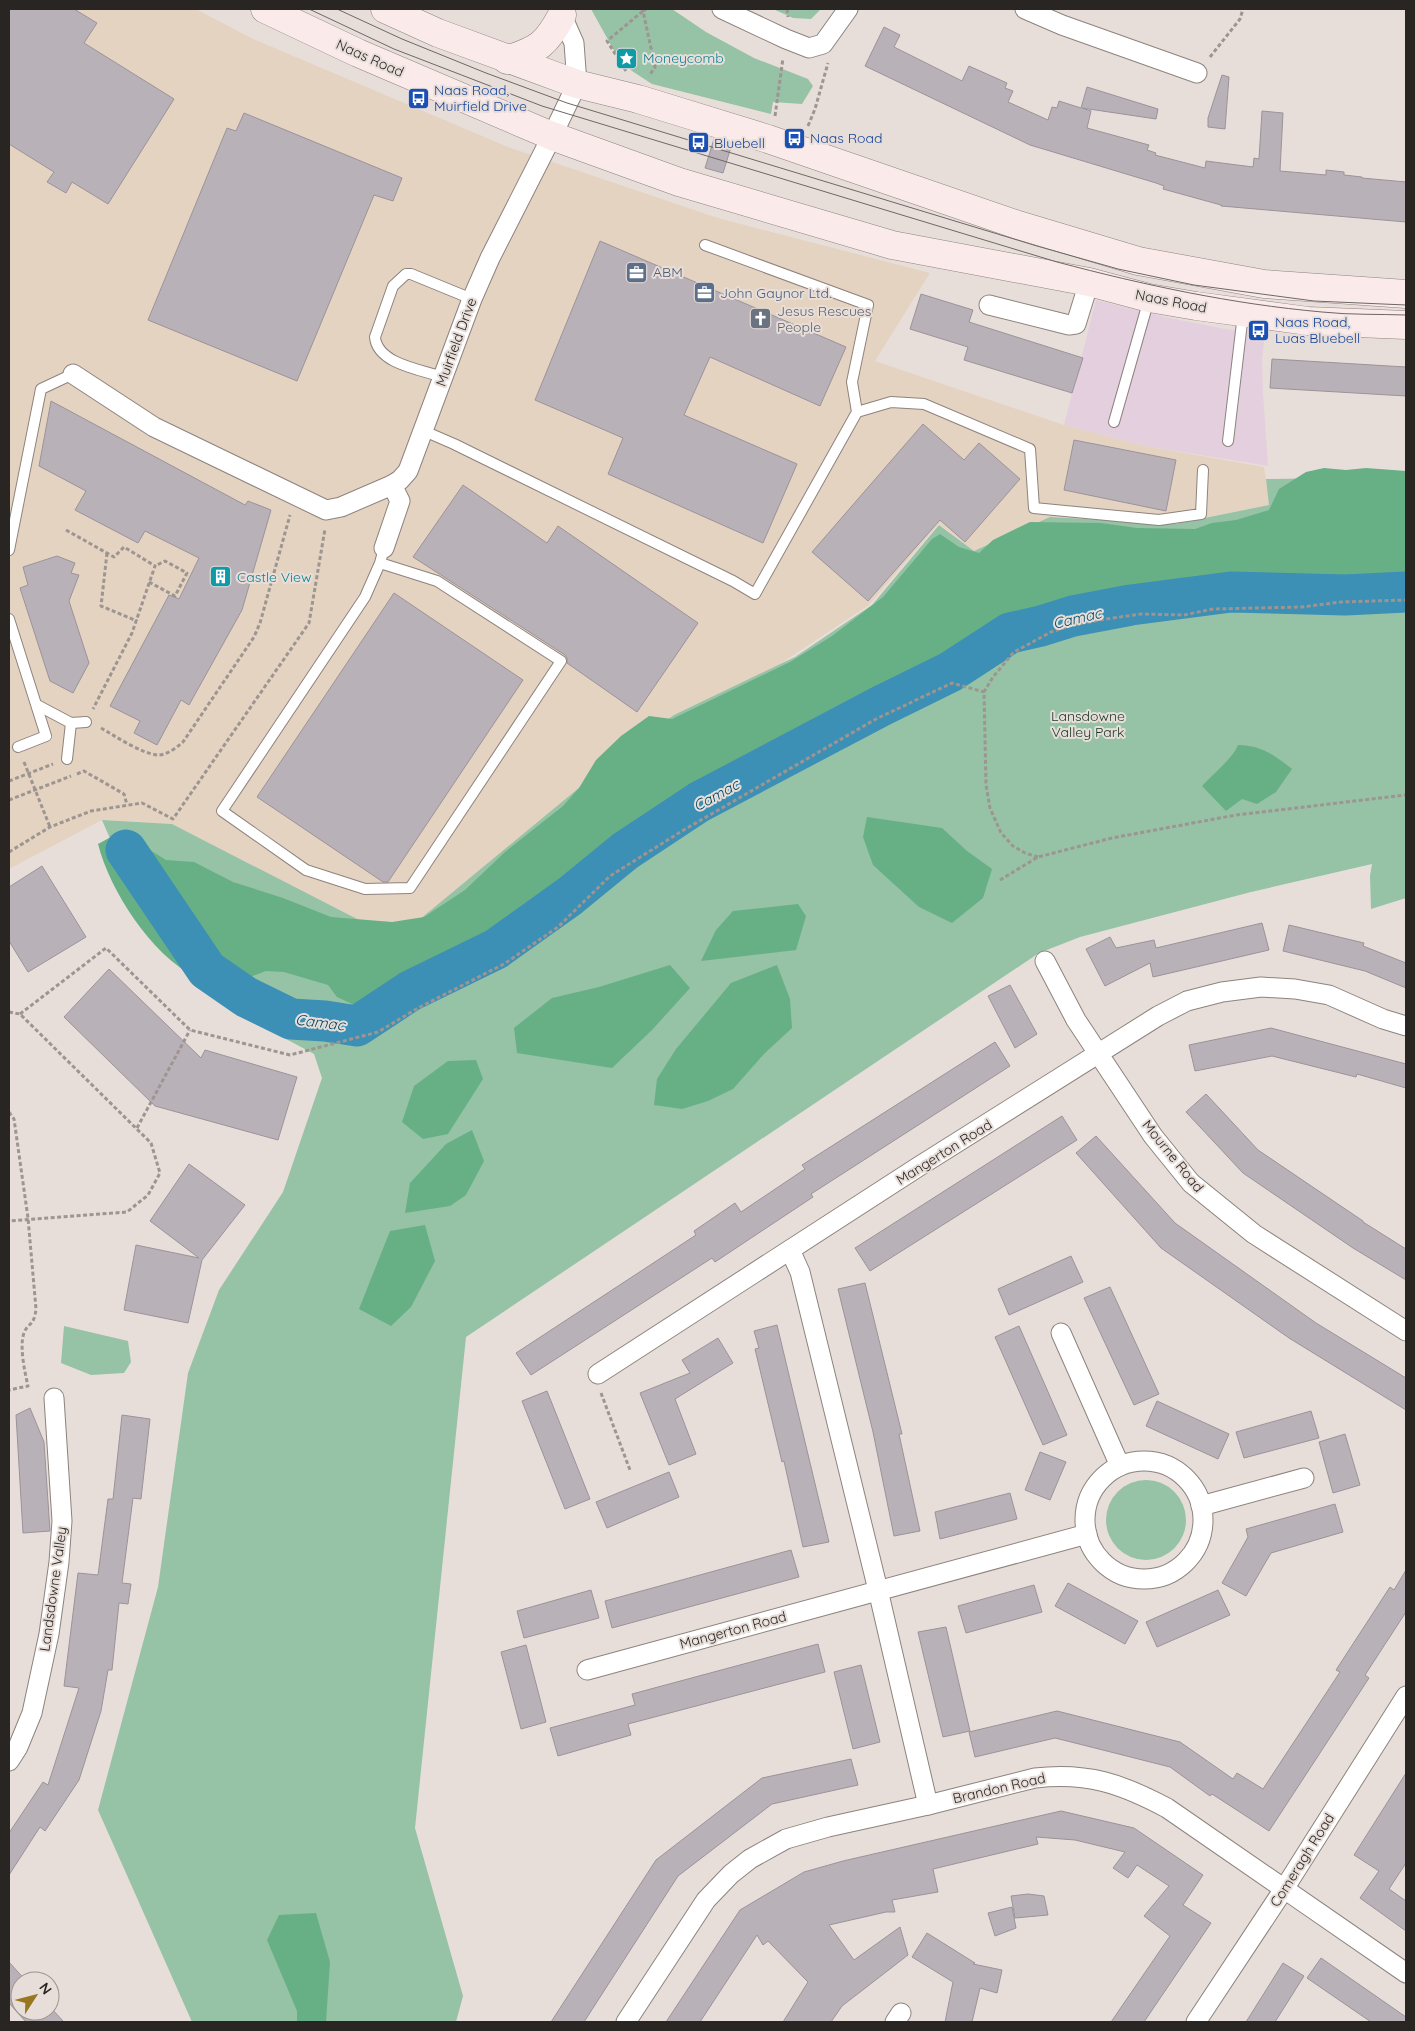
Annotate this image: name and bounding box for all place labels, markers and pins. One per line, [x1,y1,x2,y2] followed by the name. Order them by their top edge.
[615,46,639,70] place icon: Moneycomb
[643,49,724,67] place label: Moneycomb
[434,81,527,115] place label: Naas Road, Muirfield Drive
[406,86,430,110] bus stop icon: Naas Road, Muirfield Drive
[782,126,806,150] bus stop icon: Naas Road
[810,129,882,147] place label: Naas Road
[686,131,710,155] bus stop icon: Bluebell
[714,134,765,152] place label: Bluebell
[625,260,649,284] office icon: ABM
[653,263,683,281] place label: ABM
[692,281,716,305] office icon: John Gaynor Ltd.
[720,284,832,302] place label: John Gaynor Ltd.
[777,302,871,336] place label: Jesus Rescues People
[749,307,773,331] church icon: Jesus Rescues People
[1275,313,1360,347] place label: Naas Road, Luas Bluebell
[1247,318,1271,342] bus stop icon: Naas Road, Luas Bluebell
[209,565,233,589] building icon: Castle View
[237,568,312,586] place label: Castle View

